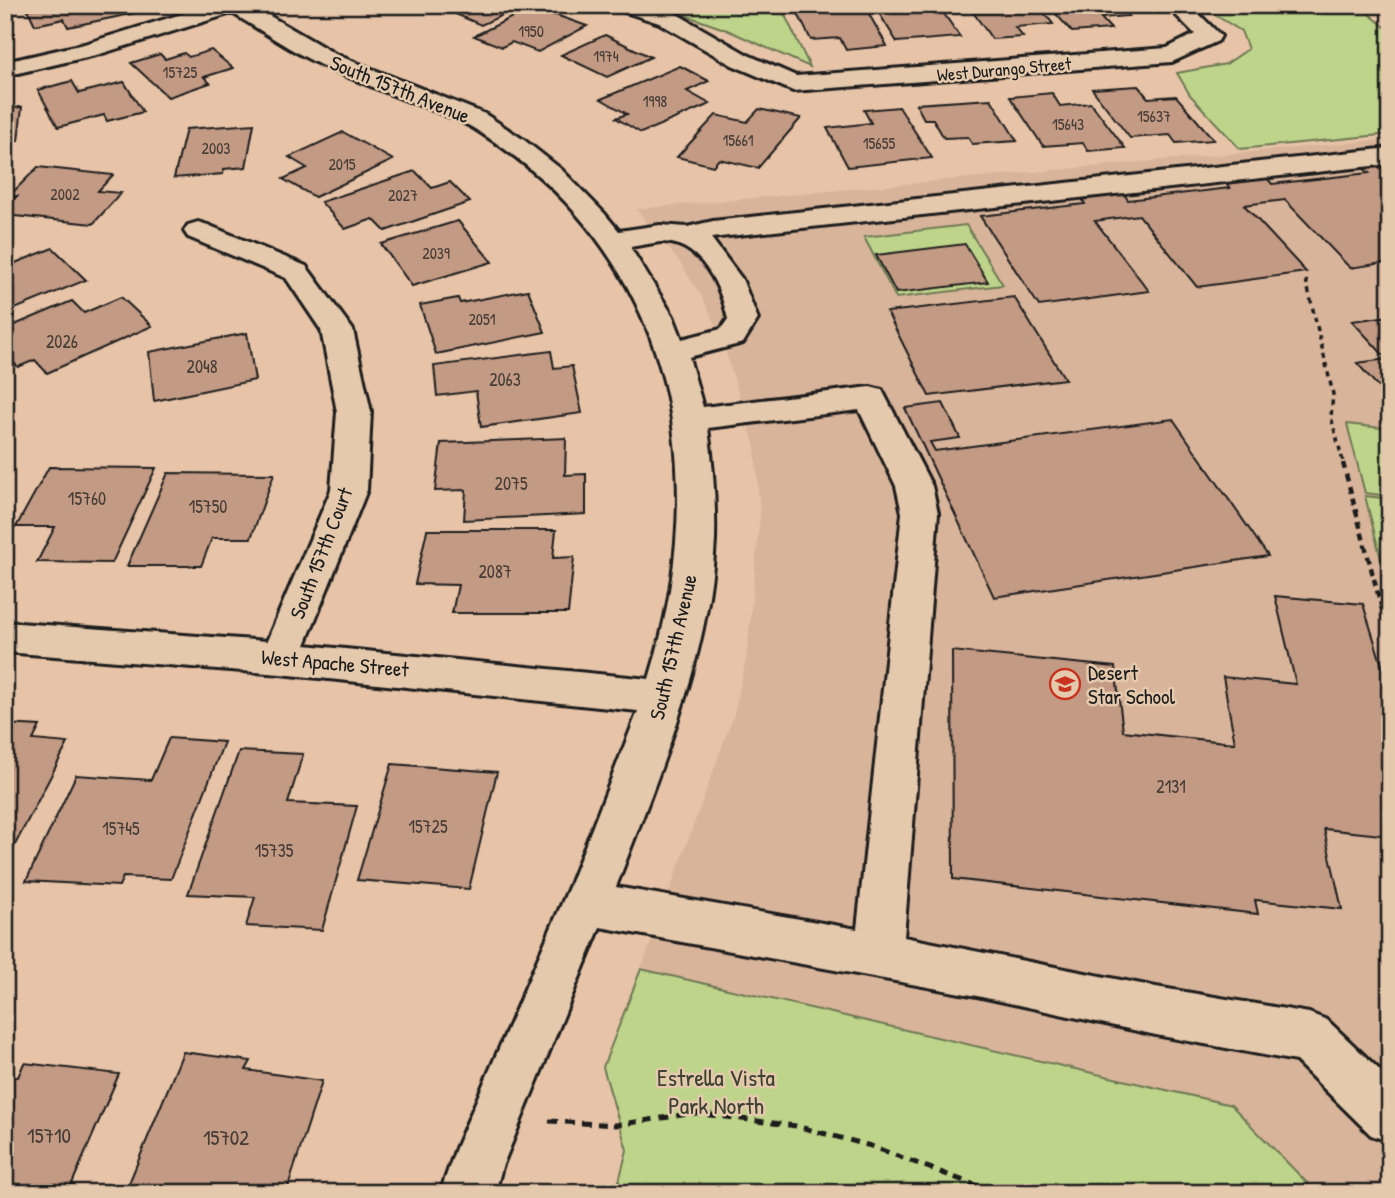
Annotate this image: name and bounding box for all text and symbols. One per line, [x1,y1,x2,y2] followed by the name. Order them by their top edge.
[518,20,544,42] house number: 1950
[593,45,619,67] house number: 1974
[326,48,474,130] street label: South 157th Avenue
[936,51,1073,87] street label: West Durango Street
[163,61,198,83] house number: 15725
[643,90,667,112] house number: 1998
[1137,105,1171,127] house number: 15637
[1052,113,1084,135] house number: 15643
[722,129,754,151] house number: 15661
[863,132,895,154] house number: 15655
[202,137,231,159] house number: 2003
[328,153,356,175] house number: 2015
[50,183,80,205] house number: 2002
[388,184,418,206] house number: 2027
[422,242,450,264] house number: 2039
[468,308,496,330] house number: 2051
[46,329,78,354] house number: 2026
[186,354,218,379] house number: 2048
[489,367,521,392] house number: 2063
[494,471,528,496] house number: 2075
[283,482,360,623] street label: South 157th Court
[68,486,106,511] house number: 15760
[189,494,227,519] house number: 15750
[478,559,512,584] house number: 2087
[642,571,704,723] street label: South 157th Avenue
[260,642,411,684] street label: West Apache Street
[1088,658,1176,711] place label: Desert Star School
[1048,667,1082,701] school or university icon: Desert Star School
[1156,774,1186,799] house number: 2131
[408,814,448,839] house number: 15725
[102,816,140,841] house number: 15745
[255,838,294,863] house number: 15735
[657,1061,775,1121] park label: Estrella Vista Park North
[27,1121,71,1150] house number: 15710
[203,1123,249,1152] house number: 15702

